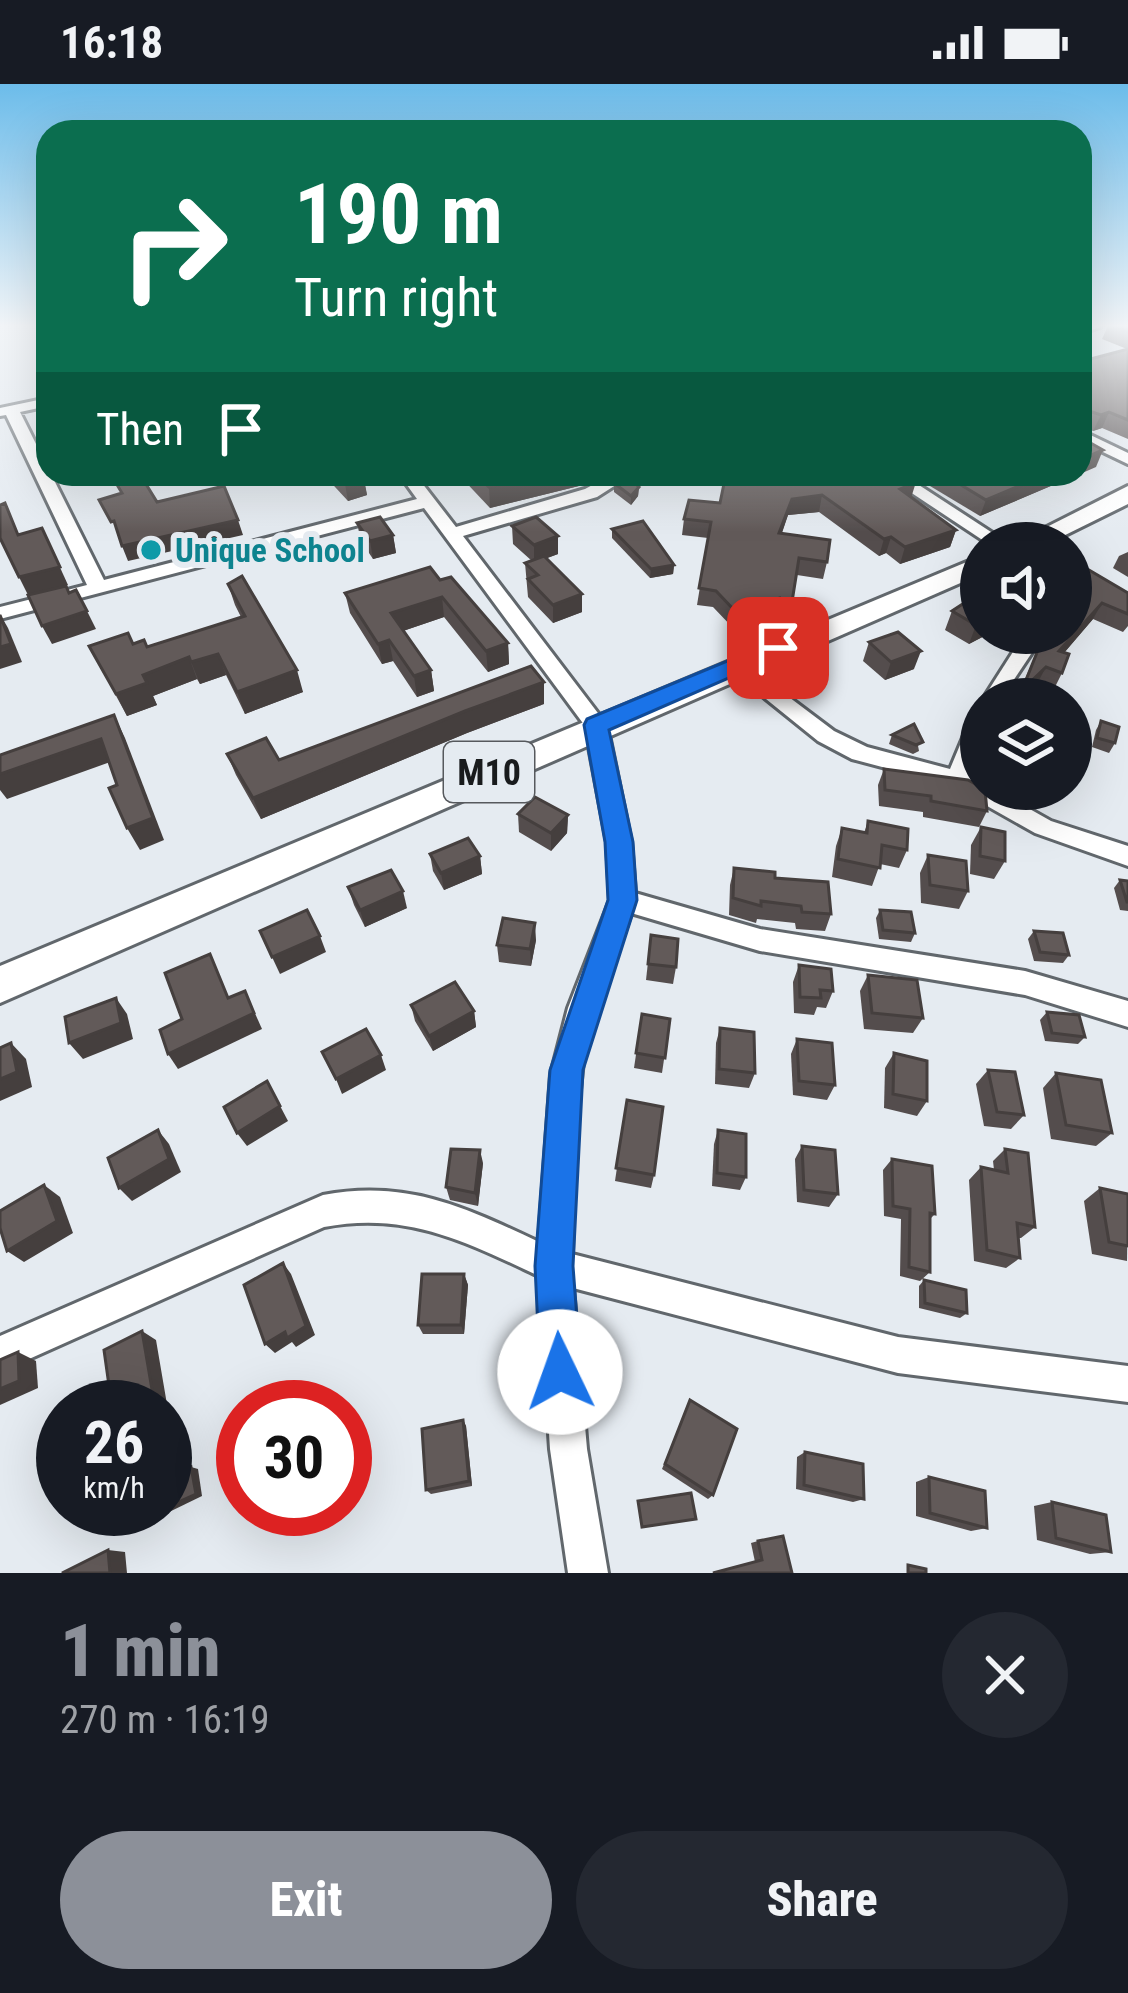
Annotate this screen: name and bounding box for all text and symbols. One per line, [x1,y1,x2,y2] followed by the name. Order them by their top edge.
[60,16,163,69] text: 16:18
[294,165,503,264] text: 190 m
[96,168,252,324] icon: right
[294,266,498,329] text: Turn right
[208,396,274,462] icon: arrive
[96,403,184,456] text: Then
[960,522,1092,810] map controls
[960,522,1092,654] button: sound
[175,531,365,570] place label: Unique School
[138,537,164,563] marker: Unique School
[727,597,829,699] pin
[745,615,811,681] icon: arrive
[960,678,1092,810] button: layers
[444,742,534,802] road number: M10
[497,1309,623,1435] position arrow
[216,1380,372,1536] speed limit sign: 30
[84,1407,144,1478] text: 26
[83,1470,145,1505] text: km/h
[60,1609,221,1694] text: 1 min
[942,1612,1068,1738] button: close
[60,1697,270,1743] text: 270 m · 16:19
[60,1831,552,1969] button: Exit
[576,1831,1068,1969] button: Share

